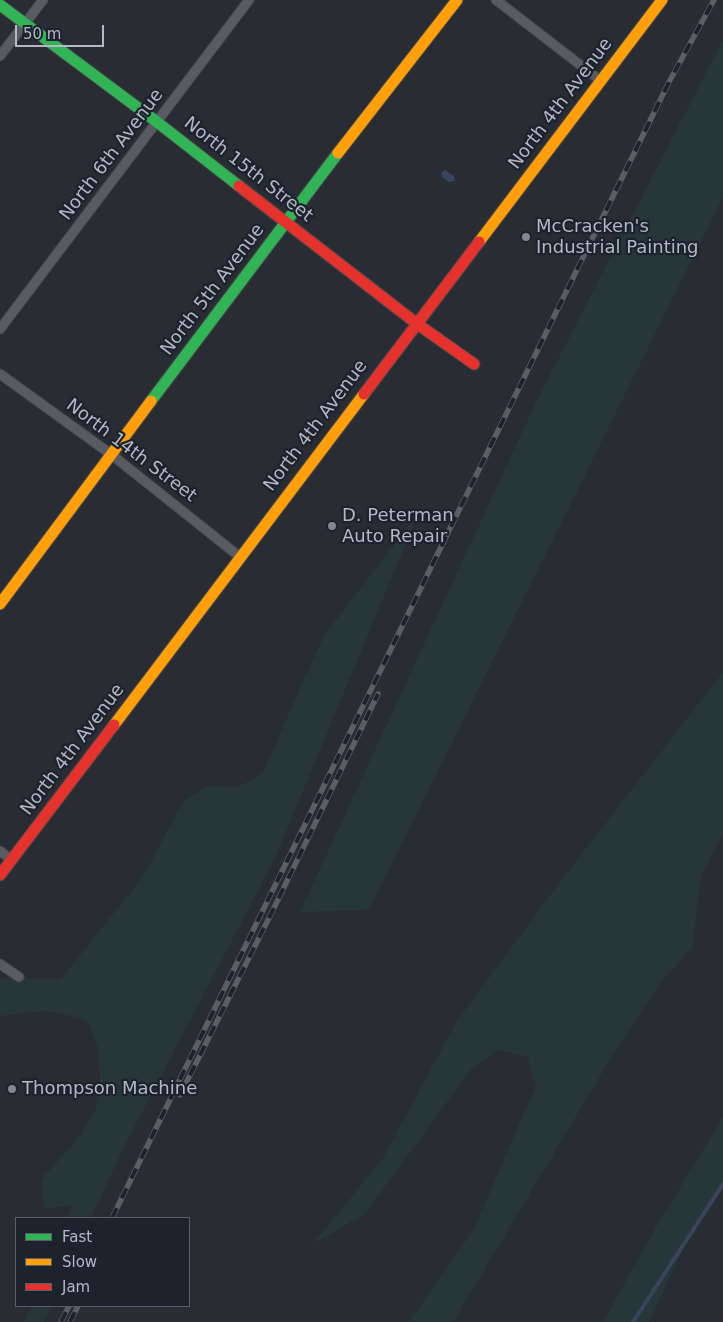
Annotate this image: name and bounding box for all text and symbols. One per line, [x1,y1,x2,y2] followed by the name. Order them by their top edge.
[18,15,106,47] scale bar
[23,25,61,43] text: 50 m
[505,34,617,174] street label: North 4th Avenue
[56,85,168,225] street label: North 6th Avenue
[179,113,317,227] street label: North 15th Street
[536,216,699,258] place label: McCracken's Industrial Painting
[157,220,269,360] street label: North 5th Avenue
[520,231,532,243] marker: McCracken's Industrial Painting
[260,356,372,496] street label: North 4th Avenue
[61,395,201,507] street label: North 14th Street
[342,505,454,548] place label: D. Peterman Auto Repair
[326,520,338,532] marker: D. Peterman Auto Repair
[17,680,129,820] street label: North 4th Avenue
[22,1078,197,1100] place label: Thompson Machine
[6,1083,18,1095] marker: Thompson Machine
[15,1217,190,1307] legend
[62,1228,92,1246] text: Fast
[62,1253,97,1271] text: Slow
[62,1278,90,1296] text: Jam

